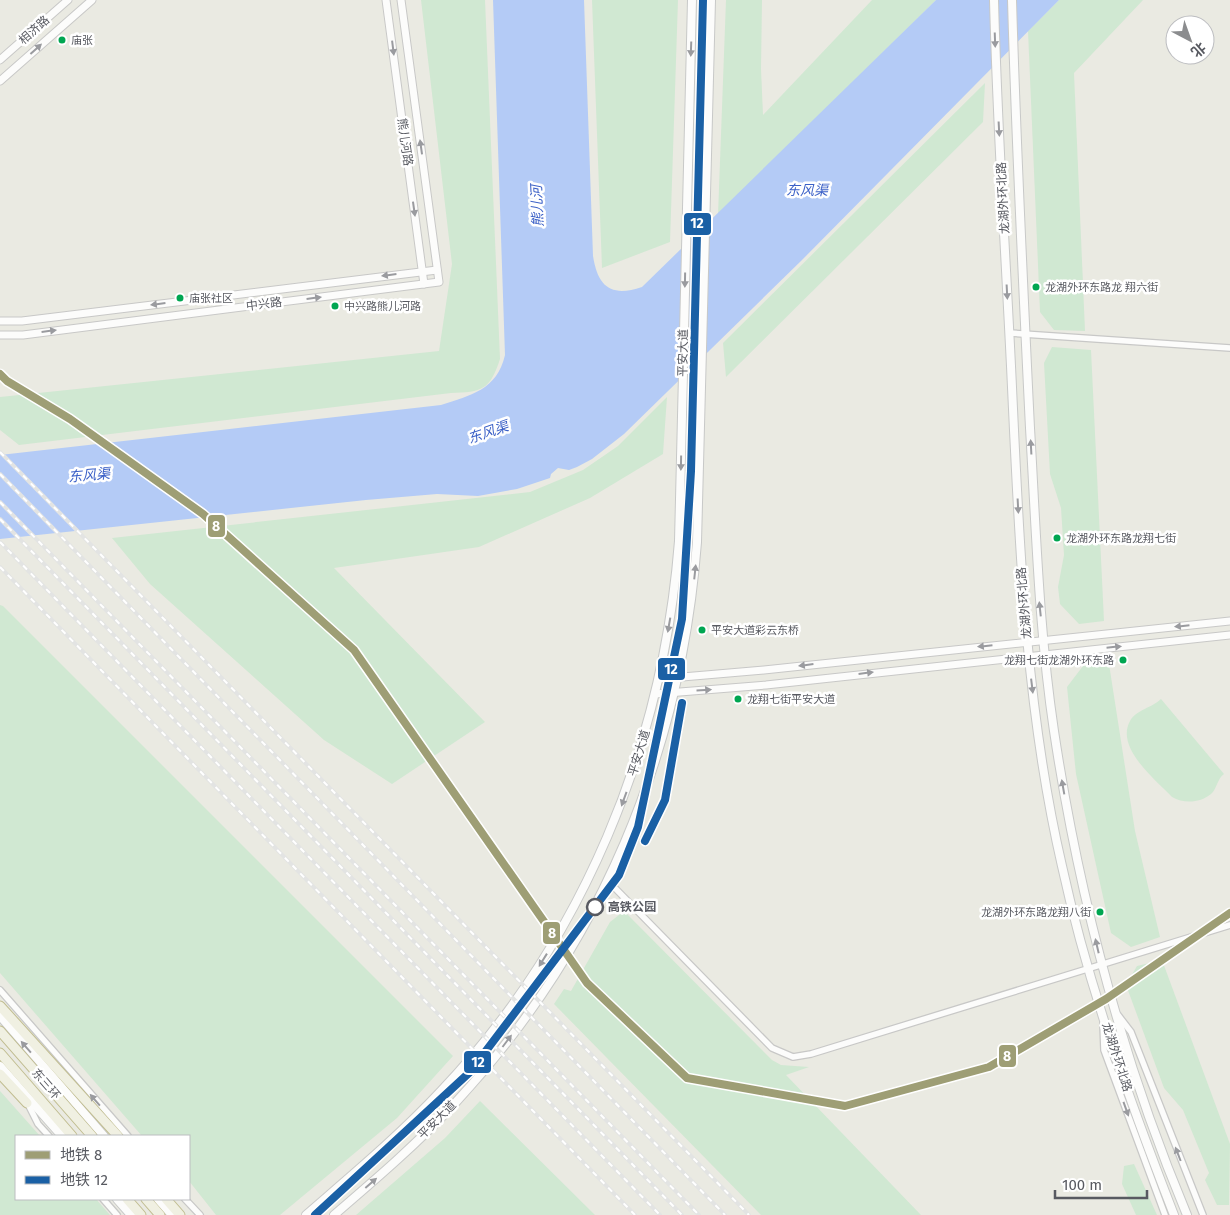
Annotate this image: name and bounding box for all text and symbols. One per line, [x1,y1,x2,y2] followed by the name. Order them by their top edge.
[16,13,52,47] street label: 相济路
[1165,15,1215,65] north arrow
[991,33,999,49] one-way arrow
[71,34,93,47] place label: 庙张
[57,35,67,45] marker: 庙张
[1187,38,1209,60] text: 北
[389,41,397,57] one-way arrow
[686,41,694,57] one-way arrow
[30,43,42,55] one-way arrow
[395,117,415,167] street label: 熊儿河路
[996,122,1004,138] one-way arrow
[417,139,425,155] one-way arrow
[994,162,1012,234] street label: 龙湖外环北路
[528,182,547,227] water label: 熊儿河
[786,182,830,199] water label: 东风渠
[410,202,418,218] one-way arrow
[683,212,712,236] line badge: 12
[690,215,704,232] text: 12
[381,271,397,279] one-way arrow
[680,272,688,288] one-way arrow
[1045,281,1158,294] place label: 龙湖外环东路龙 翔六街
[1031,282,1041,292] marker: 龙湖外环东路龙 翔六街
[1004,284,1012,300] one-way arrow
[189,292,233,305] place label: 庙张社区
[175,293,185,303] marker: 庙张社区
[306,294,322,302] one-way arrow
[245,295,283,313] street label: 中兴路
[150,300,166,308] one-way arrow
[344,300,421,313] place label: 中兴路熊儿河路
[330,301,340,311] marker: 中兴路熊儿河路
[41,327,57,335] one-way arrow
[676,329,690,377] street label: 平安大道
[466,417,513,447] water label: 东风渠
[1027,438,1035,454] one-way arrow
[677,456,685,472] one-way arrow
[67,465,113,486] water label: 东风渠
[1014,499,1022,515] one-way arrow
[207,514,226,538] line badge: 8
[212,518,220,535] text: 8
[1066,532,1176,545] place label: 龙湖外环东路龙翔七街
[1052,533,1062,543] marker: 龙湖外环东路龙翔七街
[691,563,699,579] one-way arrow
[1014,567,1034,639] street label: 龙湖外环北路
[1036,600,1044,616] one-way arrow
[665,618,673,634] one-way arrow
[1173,622,1189,630] one-way arrow
[711,624,799,637] place label: 平安大道彩云东桥
[697,625,707,635] marker: 平安大道彩云东桥
[977,642,993,650] one-way arrow
[1107,643,1123,651] one-way arrow
[1004,654,1114,667] place label: 龙翔七街龙湖外环东路
[1118,655,1128,665] marker: 龙翔七街龙湖外环东路
[657,657,686,681] line badge: 12
[664,661,678,678] text: 12
[798,661,814,669] one-way arrow
[858,669,874,677] one-way arrow
[1028,678,1036,694] one-way arrow
[696,686,712,694] one-way arrow
[747,693,835,706] place label: 龙翔七街平安大道
[733,694,743,704] marker: 龙翔七街平安大道
[625,728,653,778] street label: 平安大道
[1059,779,1067,795] one-way arrow
[620,792,628,807] one-way arrow
[586,898,604,916] marker: 高铁公园
[608,900,656,914] place label: 高铁公园
[981,906,1091,919] place label: 龙湖外环东路龙翔八街
[1095,907,1105,917] marker: 龙湖外环东路龙翔八街
[542,921,561,945] line badge: 8
[548,925,556,942] text: 8
[1093,939,1101,954] one-way arrow
[538,953,547,966] one-way arrow
[1099,1021,1135,1093] street label: 龙湖外环北路
[502,1035,513,1048] one-way arrow
[20,1041,32,1053] one-way arrow
[998,1044,1017,1068] line badge: 8
[1003,1048,1011,1065] text: 8
[463,1050,492,1074] line badge: 12
[471,1054,485,1071] text: 12
[29,1066,63,1102] street label: 东三环
[90,1093,101,1106] one-way arrow
[415,1098,459,1142] street label: 平安大道
[1122,1102,1130,1117] one-way arrow
[15,1135,190,1200] legend
[60,1146,102,1164] text: 地铁 8
[1174,1147,1182,1161] one-way arrow
[1055,1168,1148,1200] scale bar
[60,1171,108,1189] text: 地铁 12
[1062,1176,1102,1194] text: 100 m
[364,1177,376,1189] one-way arrow

